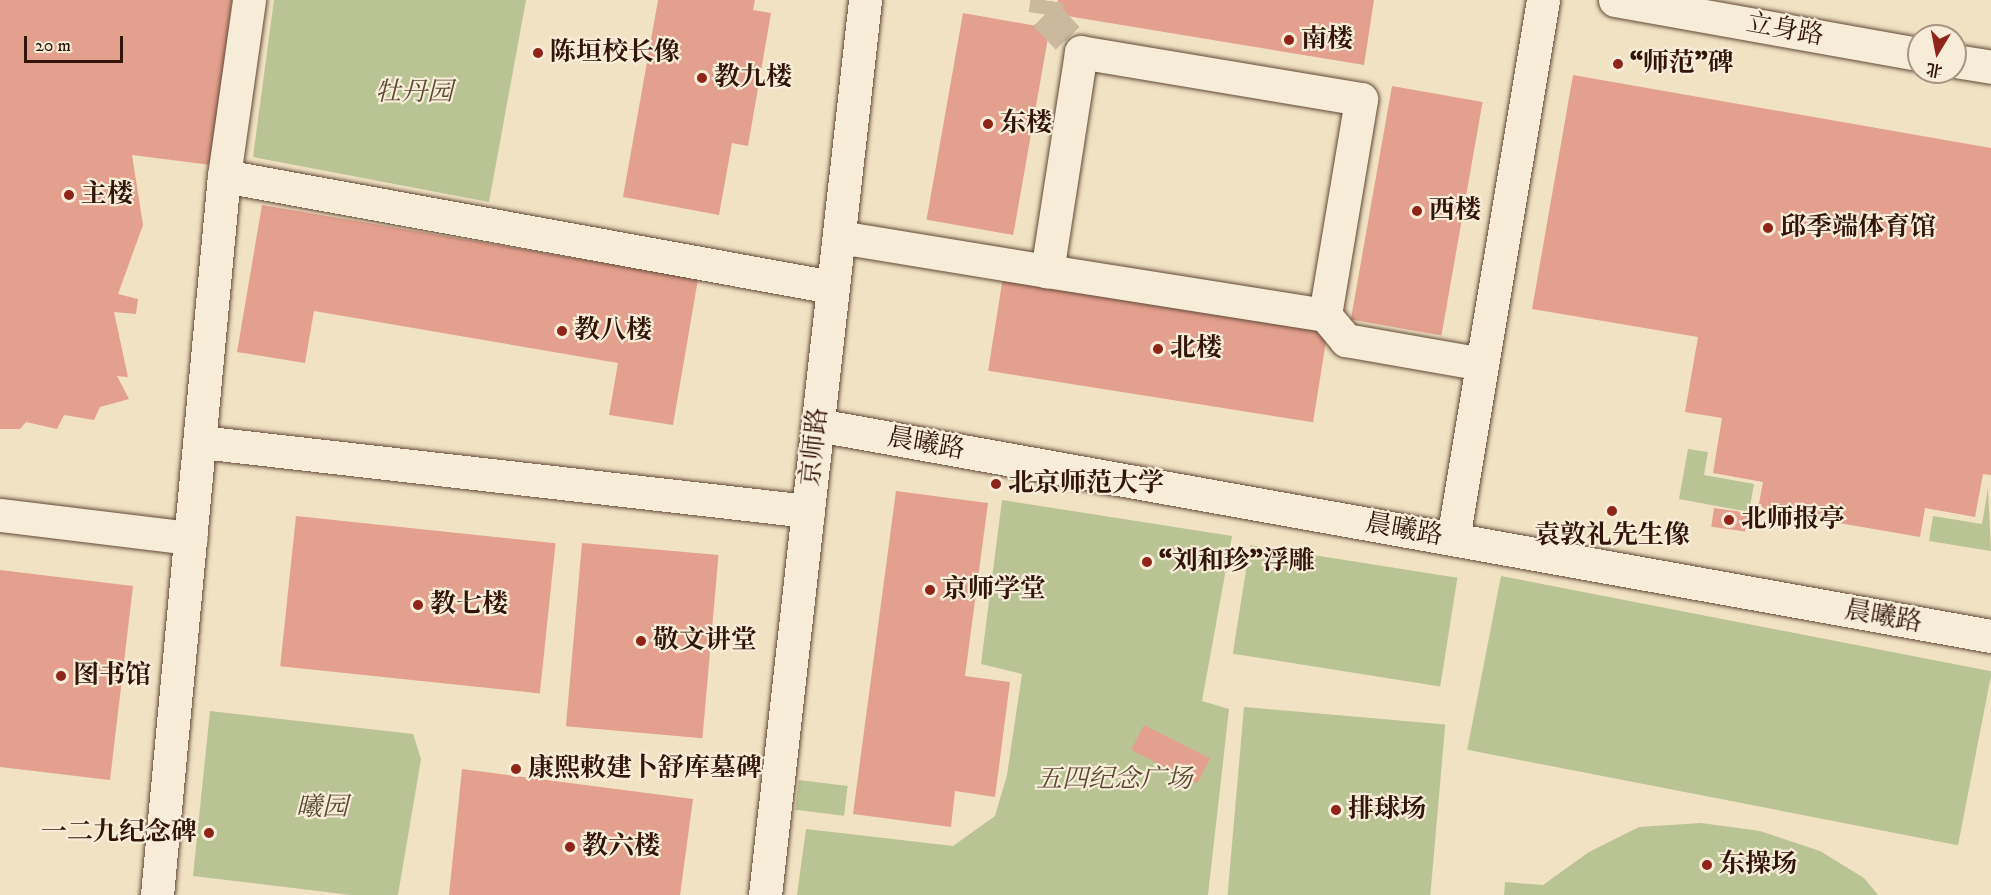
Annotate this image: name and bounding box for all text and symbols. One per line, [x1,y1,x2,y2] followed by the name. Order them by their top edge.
[1744,8,1826,52] street label: 立身路
[27,24,126,62] scale bar
[1301,24,1353,56] place label: 南楼
[1907,24,1967,84] north arrow
[1282,33,1296,47] marker: 南楼
[35,35,71,57] text: 20 m
[550,37,680,69] place label: 陈垣校长像
[531,46,545,60] marker: 陈垣校长像
[1630,48,1734,80] place label: “师范”碑
[1611,57,1625,71] marker: “师范”碑
[1925,59,1944,81] text: 北
[714,62,792,94] place label: 教九楼
[695,71,709,85] marker: 教九楼
[375,77,453,109] park label: 牡丹园
[1000,108,1052,140] place label: 东楼
[981,117,995,131] marker: 东楼
[81,179,133,211] place label: 主楼
[62,188,76,202] marker: 主楼
[1429,195,1481,227] place label: 西楼
[1410,204,1424,218] marker: 西楼
[1780,212,1936,244] place label: 邱季端体育馆
[1761,221,1775,235] marker: 邱季端体育馆
[574,315,652,347] place label: 教八楼
[555,324,569,338] marker: 教八楼
[1170,333,1222,365] place label: 北楼
[1151,342,1165,356] marker: 北楼
[795,407,835,487] street label: 京师路
[885,422,967,466] street label: 晨曦路
[1008,468,1164,500] place label: 北京师范大学
[989,477,1003,491] marker: 北京师范大学
[1605,504,1619,518] marker: 袁敦礼先生像
[1741,504,1845,536] place label: 北师报亭
[1363,508,1445,552] street label: 晨曦路
[1722,513,1736,527] marker: 北师报亭
[1534,520,1690,552] place label: 袁敦礼先生像
[1159,546,1315,578] place label: “刘和珍”浮雕
[1140,555,1154,569] marker: “刘和珍”浮雕
[942,574,1046,606] place label: 京师学堂
[923,583,937,597] marker: 京师学堂
[430,589,508,621] place label: 教七楼
[1842,595,1924,639] street label: 晨曦路
[411,598,425,612] marker: 教七楼
[653,625,757,657] place label: 敬文讲堂
[634,634,648,648] marker: 敬文讲堂
[73,660,151,692] place label: 图书馆
[54,669,68,683] marker: 图书馆
[528,753,762,785] place label: 康熙敕建卜舒库墓碑
[509,762,523,776] marker: 康熙敕建卜舒库墓碑
[1036,764,1192,796] park label: 五四纪念广场
[296,792,348,824] park label: 曦园
[1348,794,1426,826] place label: 排球场
[1329,803,1343,817] marker: 排球场
[41,817,197,849] place label: 一二九纪念碑
[202,826,216,840] marker: 一二九纪念碑
[582,831,660,863] place label: 教六楼
[563,840,577,854] marker: 教六楼
[1719,849,1797,881] place label: 东操场
[1700,858,1714,872] marker: 东操场

